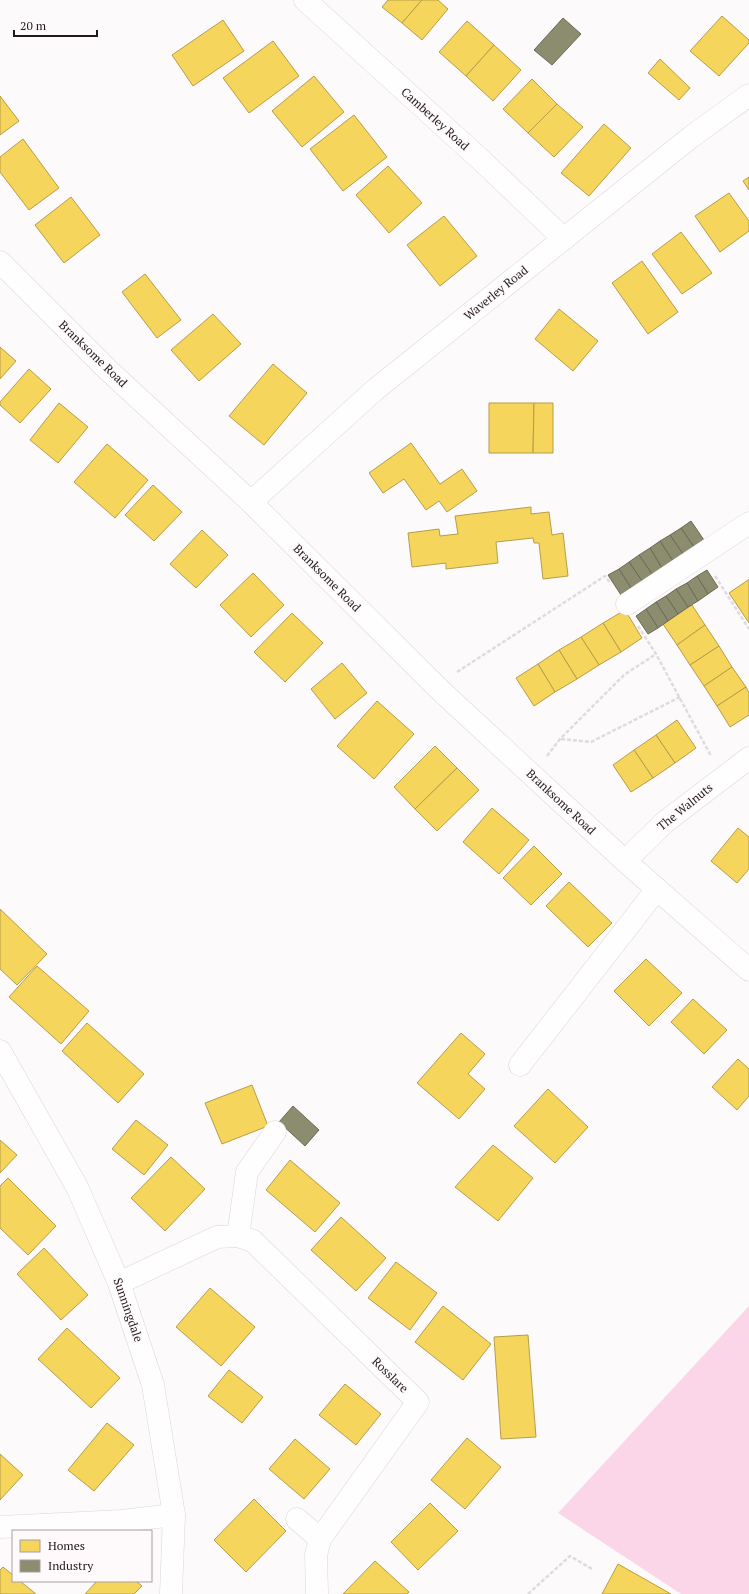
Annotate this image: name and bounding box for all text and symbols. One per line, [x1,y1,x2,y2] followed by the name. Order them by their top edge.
[14,12,97,38] scale bar
[20,18,47,33] text: 20 m
[398,84,473,153] street label: Camberley Road
[461,262,531,323] street label: Waverley Road
[56,317,131,390] street label: Branksome Road
[290,541,364,615] street label: Branksome Road
[524,766,599,838] street label: Branksome Road
[654,780,716,834] street label: The Walnuts
[110,1276,146,1344] street label: Sunningdale
[369,1354,412,1396] street label: Rosslare
[12,1530,152,1582] legend
[48,1538,85,1553] text: Homes
[48,1558,94,1573] text: Industry

